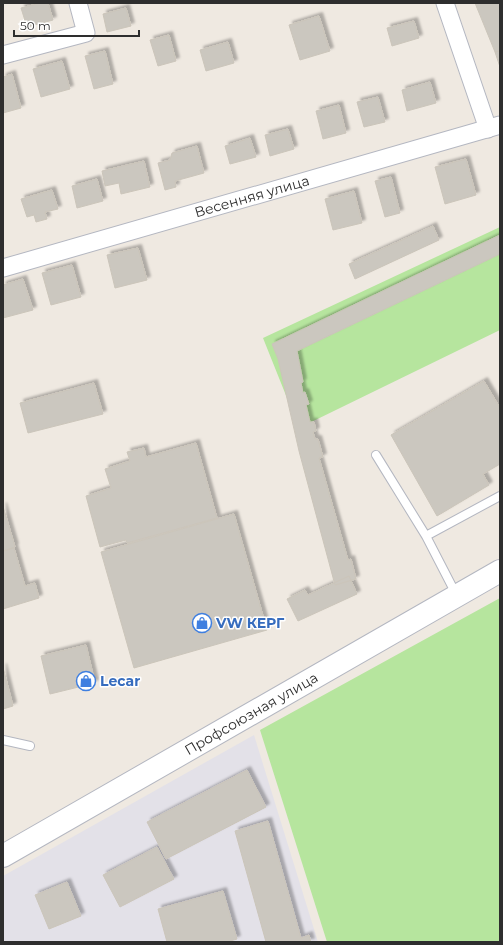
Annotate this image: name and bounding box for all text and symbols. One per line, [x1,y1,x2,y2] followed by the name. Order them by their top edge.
[14,12,139,38] scale bar
[20,18,51,33] text: 50 m
[192,171,312,221] street label: Весенняя улица
[191,612,213,634] shop icon: VW КЕРГ
[215,614,285,632] place label: VW КЕРГ
[181,668,321,759] street label: Профсоюзная улица
[75,670,97,692] shop icon: Lecar
[100,672,140,690] place label: Lecar

